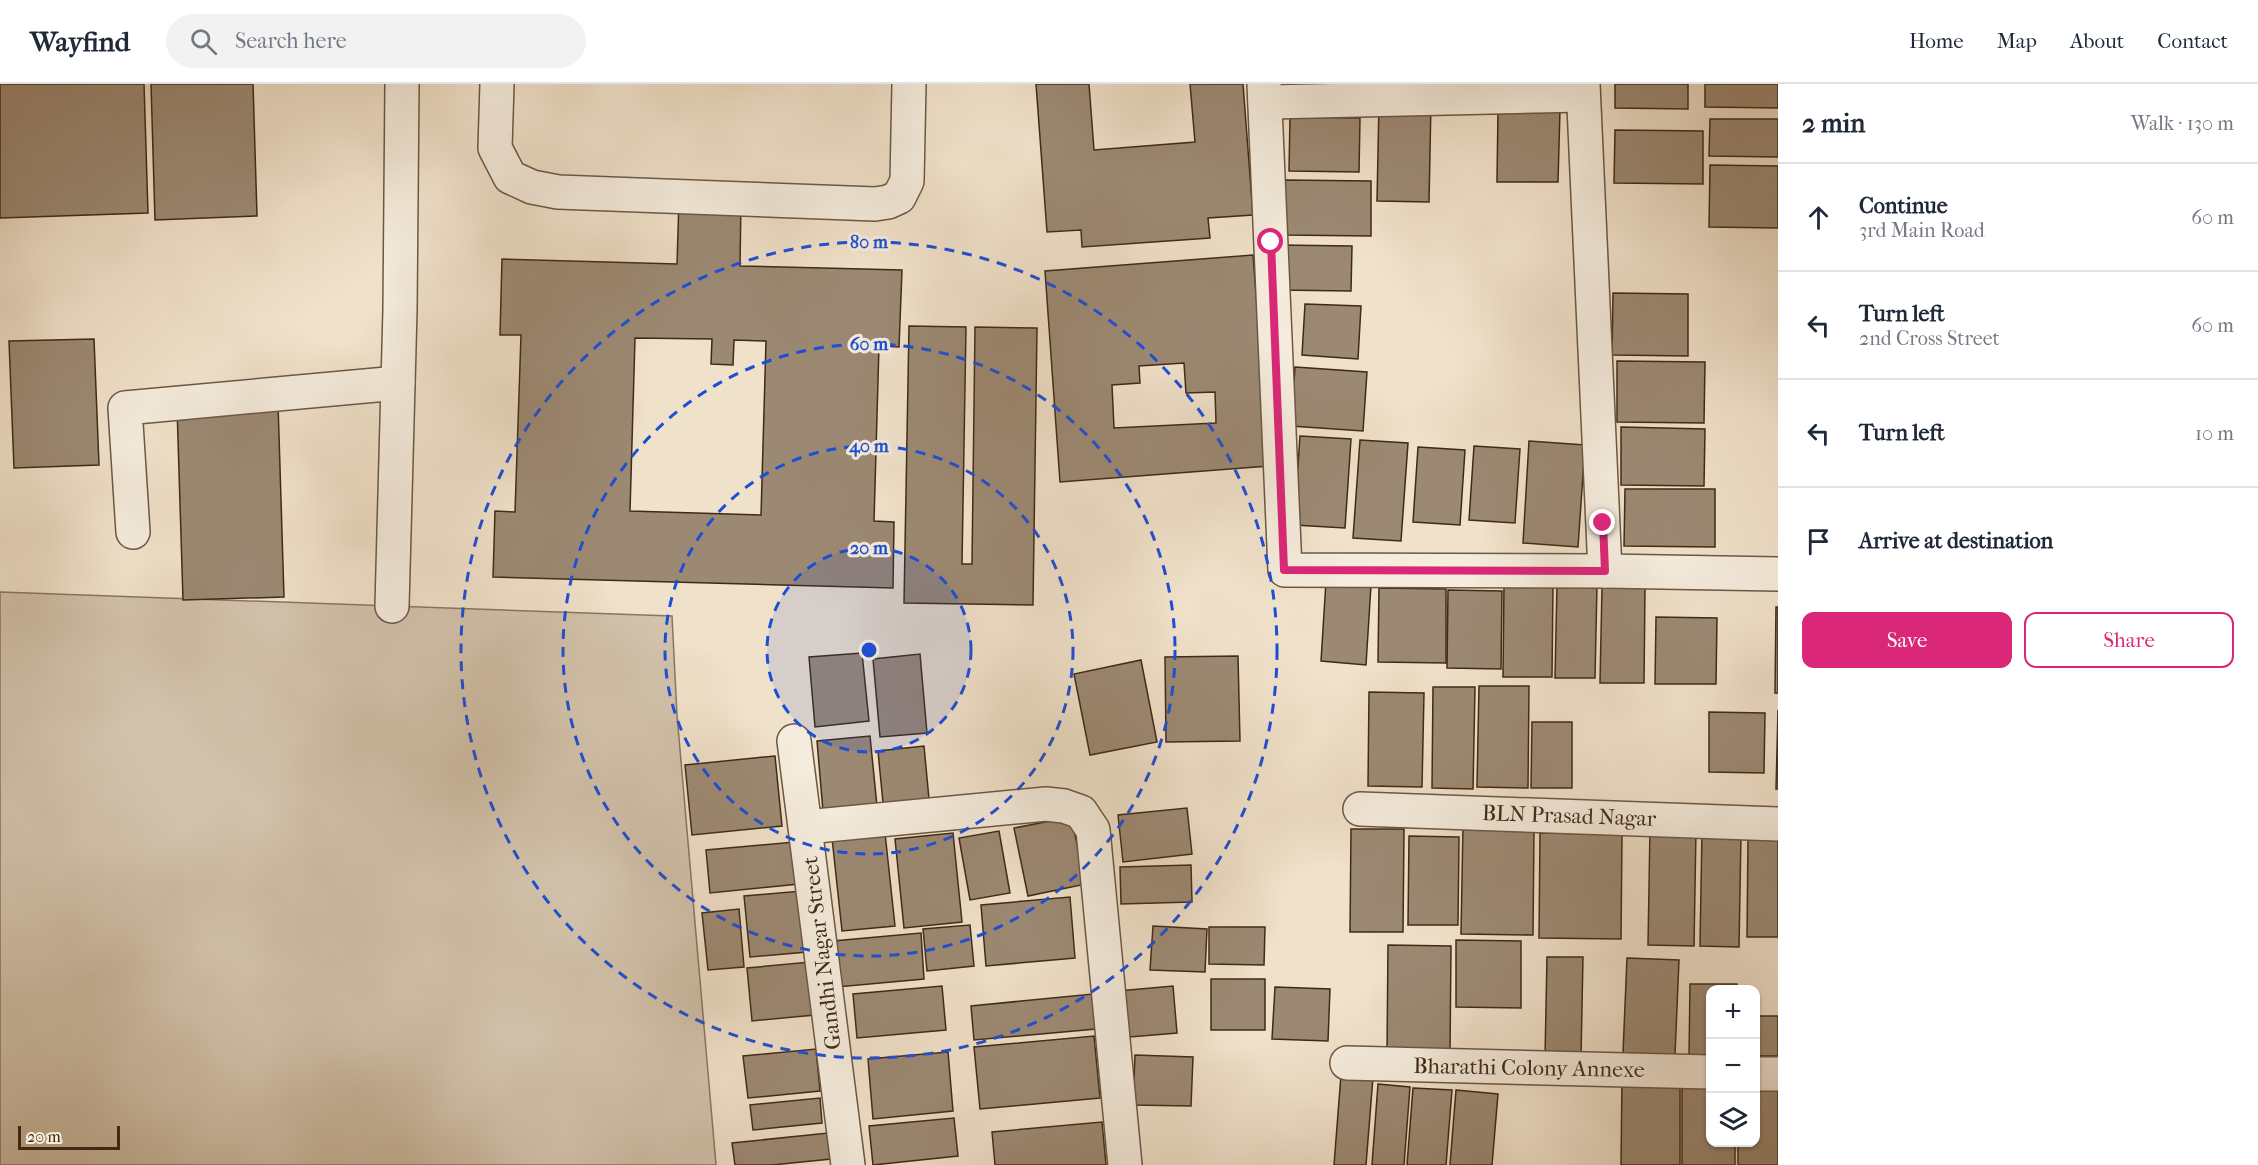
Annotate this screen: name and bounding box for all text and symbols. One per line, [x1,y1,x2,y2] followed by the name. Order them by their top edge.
[166,14,586,68] search box
[30,25,130,58] text: Wayfind
[187,25,220,58] icon: search
[235,28,347,54] text: Search here
[1909,29,1964,53] text: Home
[1997,29,2037,53] text: Map
[2070,29,2124,53] text: About
[2157,29,2228,53] text: Contact
[1802,108,1865,139] text: 2 min
[2131,112,2234,135] text: Walk · 130 m
[1859,193,1948,219] text: Continue
[1802,201,1835,234] icon: ahead
[2191,206,2234,229] text: 60 m
[1859,219,1985,242] text: 3rd Main Road
[1257,228,1283,254] route start
[850,232,889,253] text: 80 m
[1859,301,1945,327] text: Turn left
[1802,309,1835,342] icon: left
[2191,314,2234,337] text: 60 m
[1859,327,2000,350] text: 2nd Cross Street
[850,334,889,355] text: 60 m
[1802,417,1835,450] icon: left
[1859,420,1945,446] text: Turn left
[2195,422,2234,445] text: 10 m
[848,436,890,457] text: 40 m
[1589,509,1615,535] route end
[1802,525,1835,558] icon: arrive
[1859,528,2053,554] text: Arrive at destination
[850,538,889,559] text: 20 m
[1802,612,2012,668] button: Save
[2024,612,2234,668] button: Share
[859,640,879,660] centre of rings
[1481,800,1657,832] street label: BLN Prasad Nagar
[797,855,847,1051] street label: Gandhi Nagar Street
[1706,985,1760,1147] map controls
[1706,985,1760,1039] button: +
[1706,1039,1760,1093] button: −
[1413,1053,1645,1083] street label: Bharathi Colony Annexe
[1706,1093,1760,1147] button: layers
[18,1123,120,1150] scale bar
[27,1127,61,1146] text: 20 m

